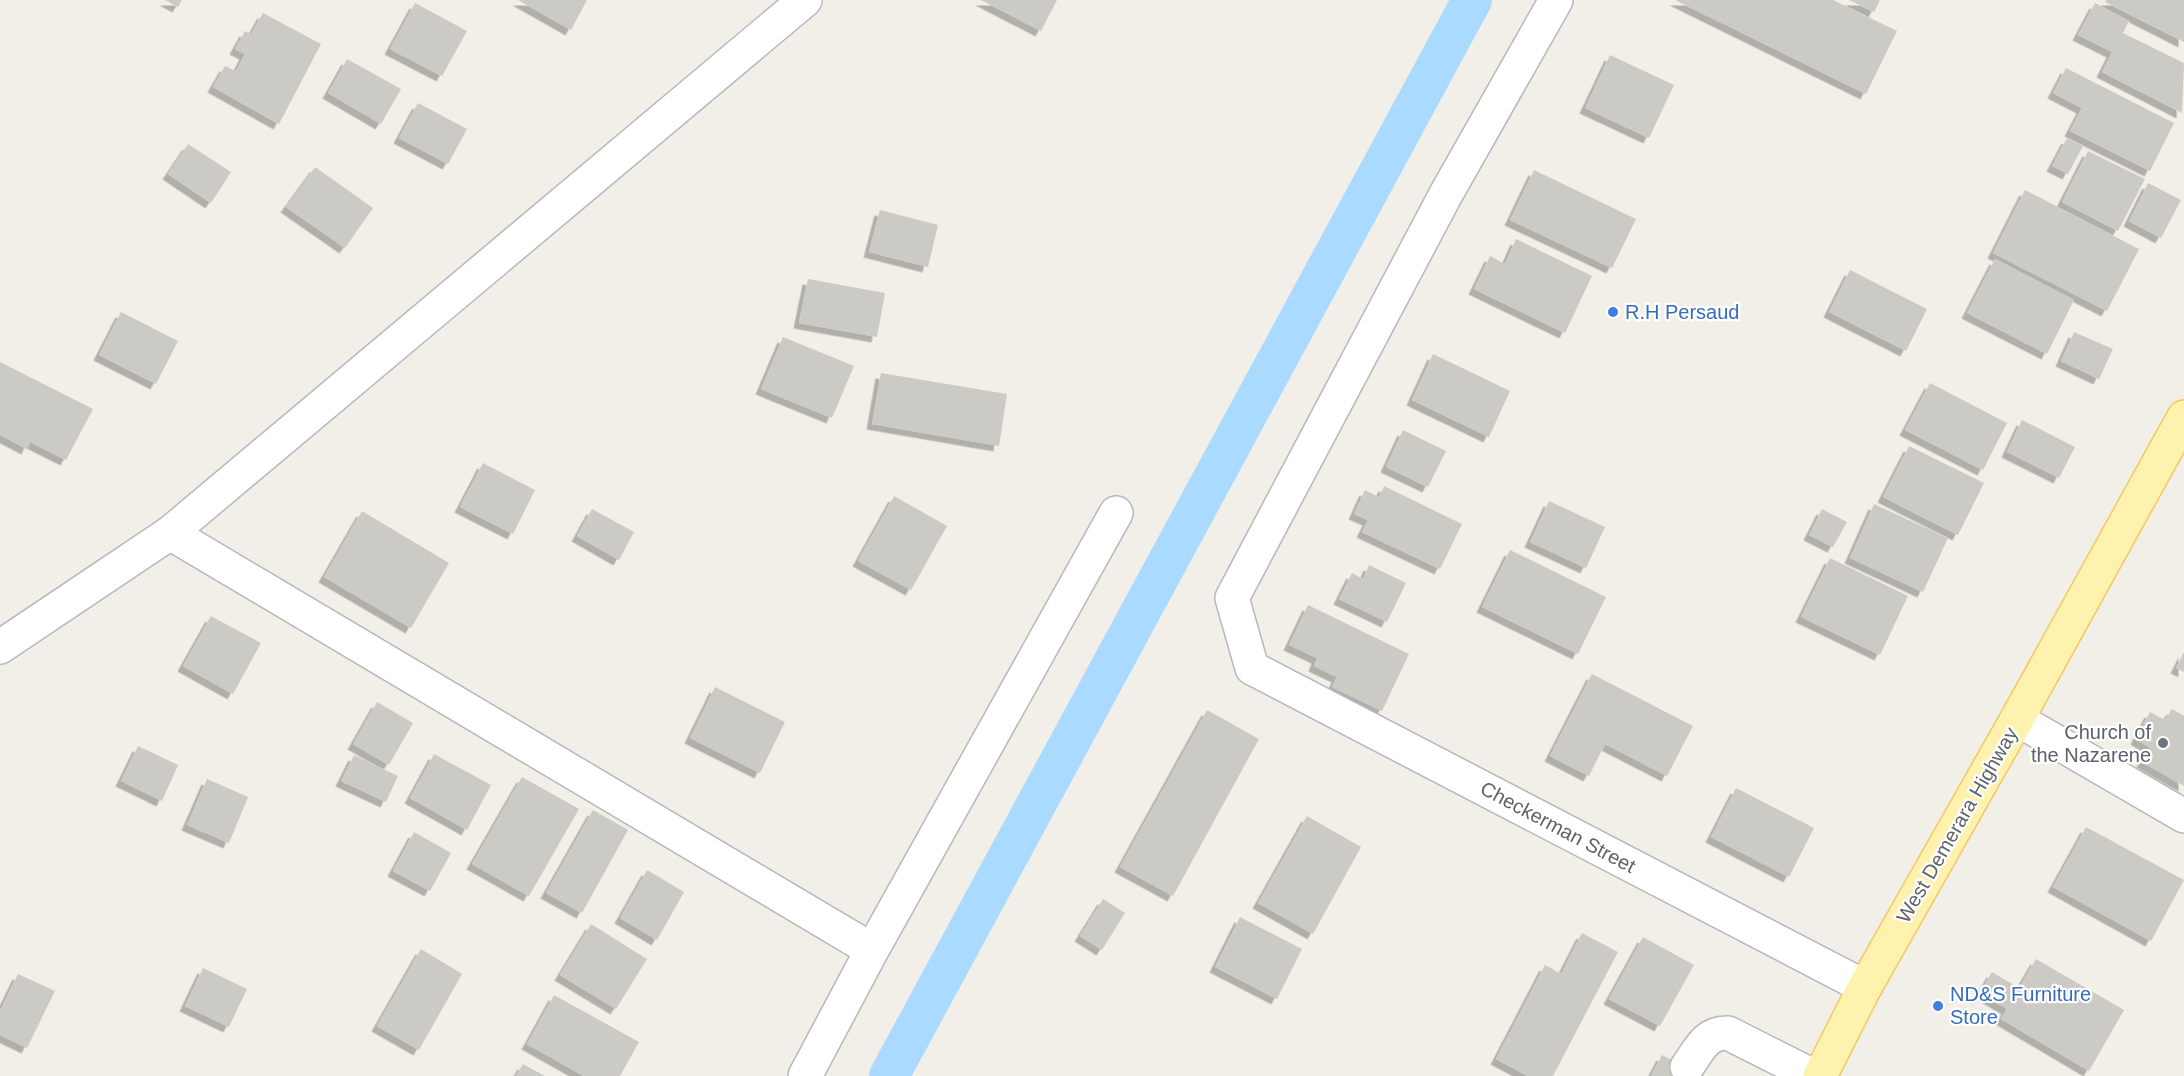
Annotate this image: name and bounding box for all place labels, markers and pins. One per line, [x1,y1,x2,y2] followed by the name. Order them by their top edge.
[1625,301,1740,323] place label: R.H Persaud
[1606,305,1620,319] marker: R.H Persaud
[2031,721,2151,766] place label: Church of the Nazarene
[2156,736,2170,750] marker: Church of the Nazarene
[1950,983,2091,1028] place label: ND&S Furniture Store
[1931,999,1945,1013] marker: ND&S Furniture Store

